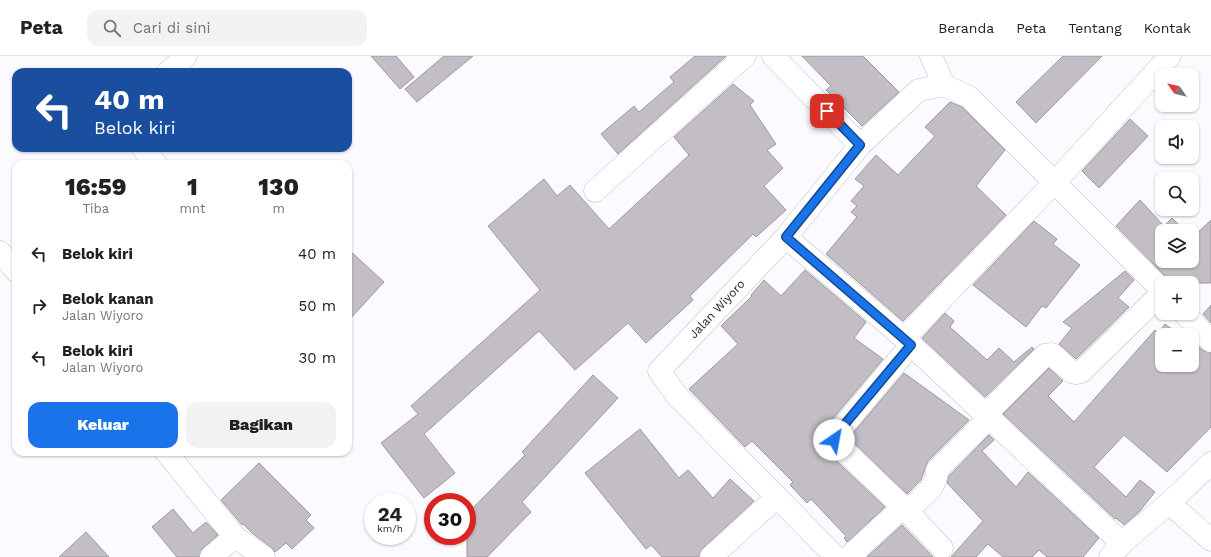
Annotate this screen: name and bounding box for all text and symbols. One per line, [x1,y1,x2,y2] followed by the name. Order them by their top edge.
[87,10,367,46] search box
[20,16,63,39] text: Peta
[101,17,123,39] icon: search
[133,19,210,37] text: Cari di sini
[938,20,994,36] text: Beranda
[1016,20,1046,36] text: Peta
[1068,20,1122,36] text: Tentang
[1144,20,1191,36] text: Kontak
[1155,68,1199,112] north arrow
[1155,68,1199,372] map controls
[94,83,164,116] text: 40 m
[28,84,80,136] icon: left
[810,94,844,128] pin
[816,100,838,122] icon: arrive
[94,117,176,138] text: Belok kiri
[1155,120,1199,164] button: sound
[1155,172,1199,216] button: search
[65,173,127,201] text: 16:59
[187,173,198,201] text: 1
[258,173,299,201] text: 130
[82,201,109,216] text: Tiba
[180,201,205,216] text: mnt
[272,201,285,216] text: m
[1155,224,1199,268] button: layers
[28,243,50,265] icon: left
[62,245,133,263] text: Belok kiri
[298,245,336,263] text: 40 m
[1155,276,1199,320] button: +
[686,277,748,341] street label: Jalan Wiyoro
[62,290,153,308] text: Belok kanan
[28,295,50,317] icon: right
[299,297,336,315] text: 50 m
[62,308,143,323] text: Jalan Wiyoro
[1155,328,1199,372] button: −
[62,342,133,360] text: Belok kiri
[28,347,50,369] icon: left
[299,349,336,367] text: 30 m
[62,360,143,375] text: Jalan Wiyoro
[28,402,178,448] button: Keluar
[186,402,336,448] button: Bagikan
[813,419,855,461] position arrow
[424,493,476,545] speed limit sign: 30
[378,502,402,526] text: 24
[377,523,403,534] text: km/h

